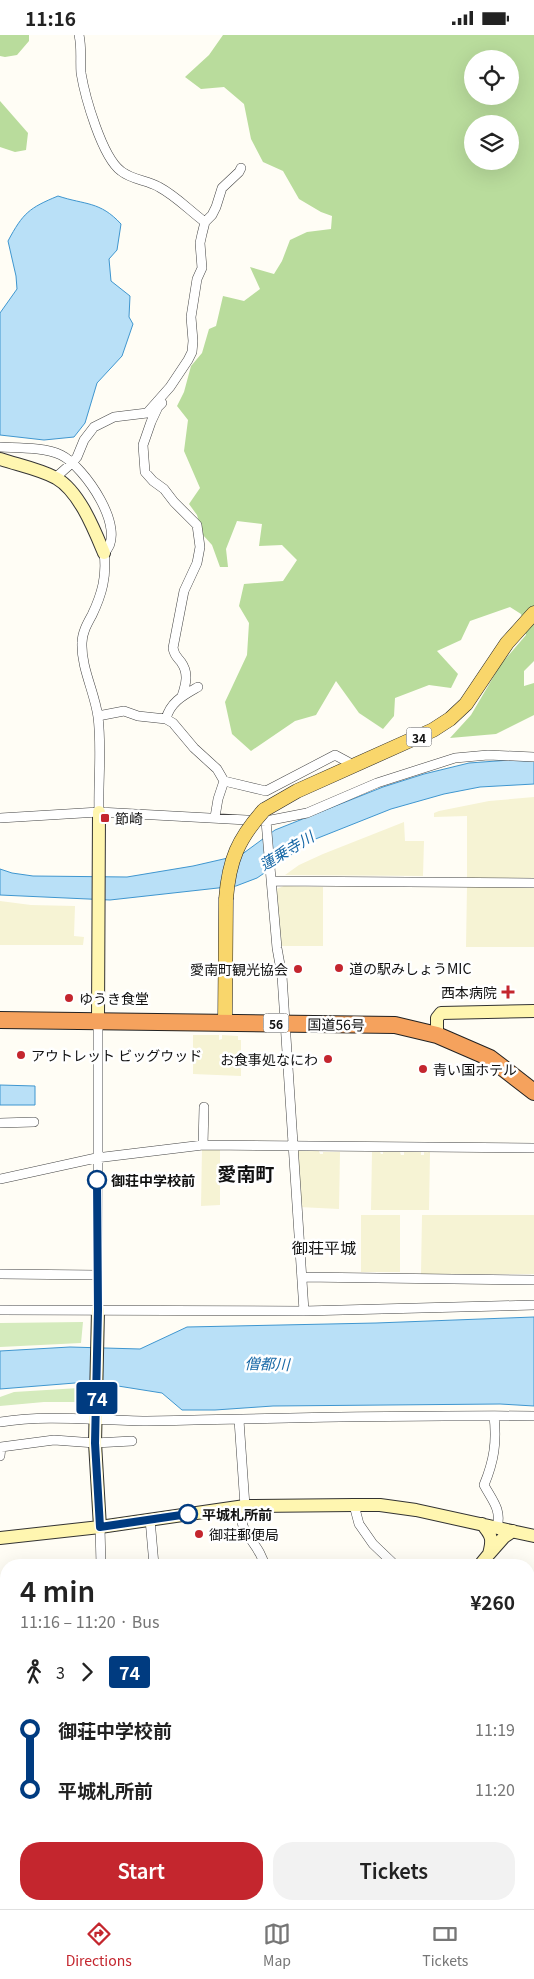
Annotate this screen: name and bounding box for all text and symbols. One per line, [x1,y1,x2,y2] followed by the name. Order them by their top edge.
[25,4,76,31] text: 11:16
[464,50,519,170] map controls
[464,50,519,105] button: locate
[464,115,519,170] button: layers
[406,727,432,747] road number: 34
[115,808,143,828] place label: 節崎
[99,812,111,824] marker: 節崎
[255,825,319,874] water label: 蓮乗寺川
[349,958,471,978] place label: 道の駅みしょうMIC
[190,959,288,979] place label: 愛南町観光協会
[333,962,345,974] marker: 道の駅みしょうMIC
[292,963,304,975] marker: 愛南町観光協会
[441,982,497,1002] place label: 西本病院
[501,985,515,999] marker: 西本病院
[79,988,149,1008] place label: ゆうき食堂
[63,992,75,1004] marker: ゆうき食堂
[264,1013,288,1033] road number: 56
[307,1013,365,1035] street label: 国道56号
[31,1045,202,1065] place label: アウトレット ビッグウッド
[15,1049,27,1061] marker: アウトレット ビッグウッド
[220,1049,318,1069] place label: お食事処なにわ
[322,1053,334,1065] marker: お食事処なにわ
[433,1059,517,1079] place label: 青い国ホテル
[417,1063,429,1075] marker: 青い国ホテル
[217,1159,275,1186] district label: 愛南町
[87,1170,107,1190] marker: 御荘中学校前
[111,1170,195,1190] place label: 御荘中学校前
[292,1235,356,1259] district label: 御荘平城
[244,1352,292,1374] water label: 僧都川
[74,1382,120,1414] line badge: 74
[86,1385,108,1411] text: 74
[178,1504,198,1524] marker: 平城札所前
[202,1504,272,1524] place label: 平城札所前
[209,1524,279,1544] place label: 御荘郵便局
[193,1528,205,1540] marker: 御荘郵便局
[20,1570,95,1610] text: 4 min
[470,1588,515,1615] text: ¥260
[20,1609,160,1633] text: 11:16 – 11:20 · Bus
[20,1658,48,1686] icon: walk
[73,1658,101,1686] icon: forward
[119,1659,140,1685] text: 74
[56,1660,65,1684] text: 3
[58,1716,172,1743] text: 御荘中学校前
[475,1717,515,1741] text: 11:19
[58,1776,153,1803] text: 平城札所前
[475,1777,515,1801] text: 11:20
[20,1842,263,1900] button: Start
[273,1842,515,1900] button: Tickets
[66,1920,132,1970] tab: Directions
[263,1920,291,1970] tab: Map
[422,1920,468,1970] tab: Tickets

